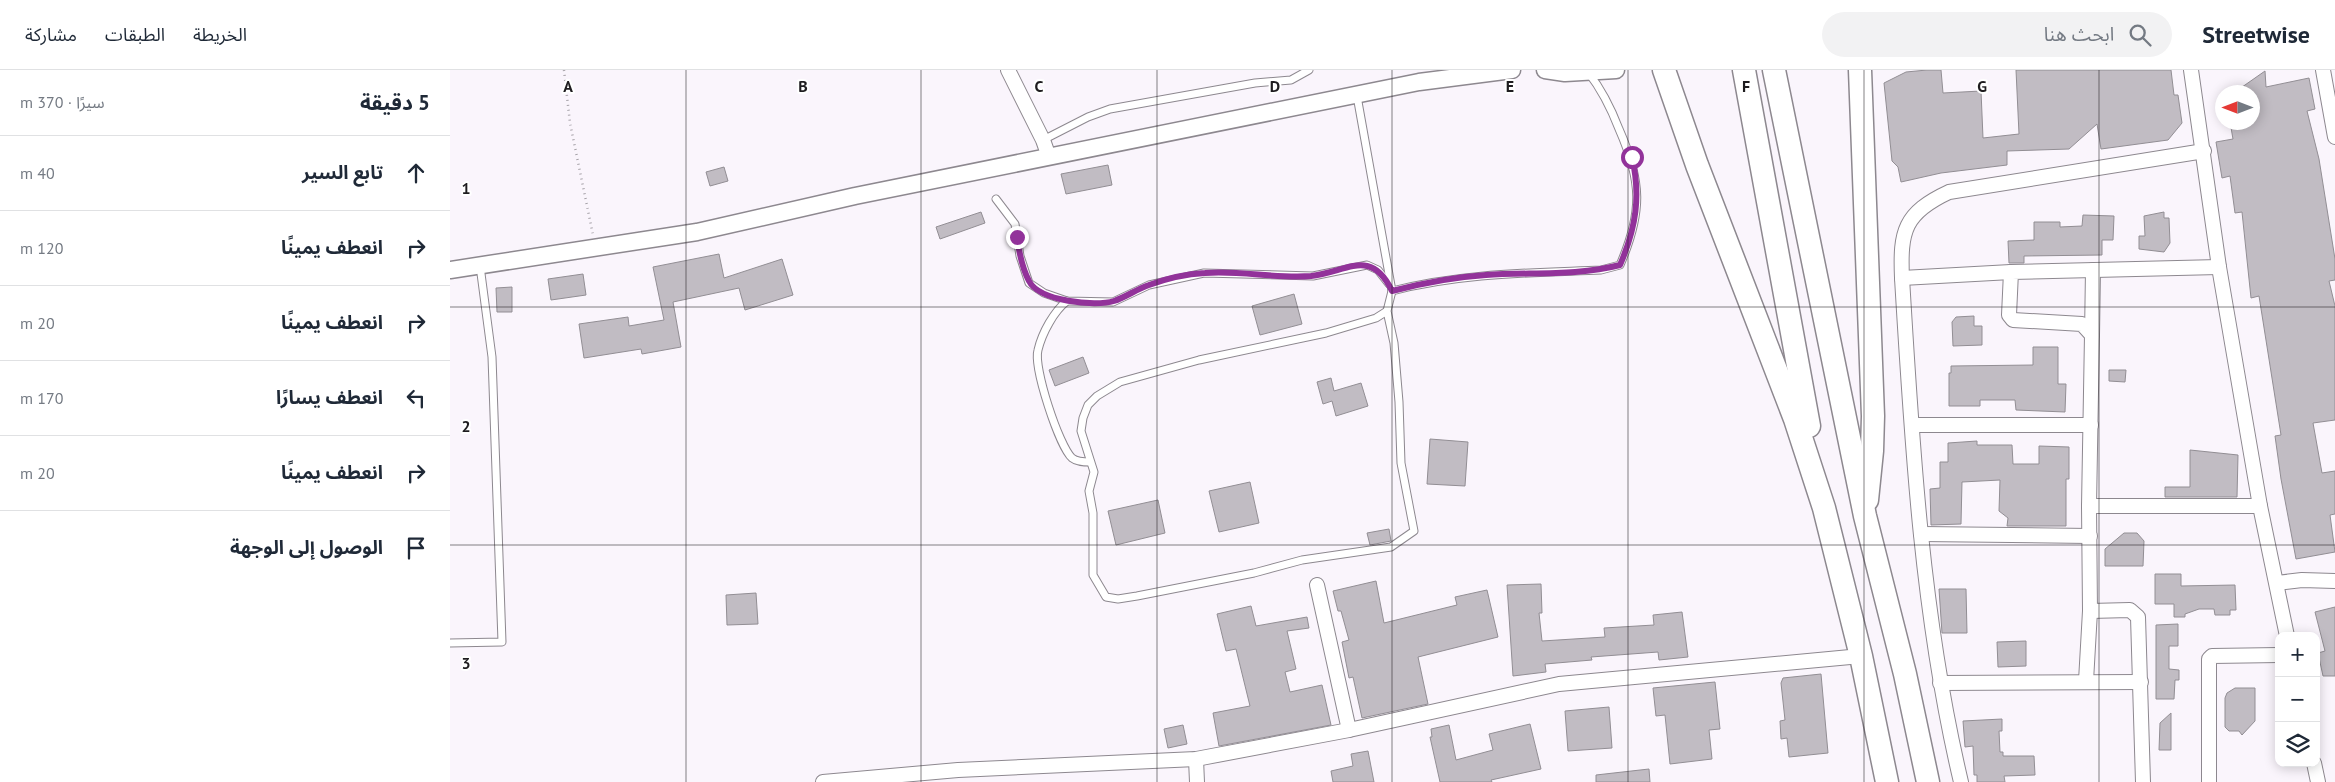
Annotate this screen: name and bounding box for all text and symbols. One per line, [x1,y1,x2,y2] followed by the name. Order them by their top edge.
[1822,12,2172,57] search box
[2202,19,2310,50] text: Streetwise
[2126,21,2154,49] icon: search
[2044,22,2114,46] text: ابحث هنا
[25,23,77,46] text: مشاركة
[105,23,165,46] text: الطبقات
[193,23,247,46] text: الخريطة
[563,76,573,96] text: A
[798,76,808,96] text: B
[1035,76,1044,96] text: C
[1270,76,1280,96] text: D
[1506,76,1514,96] text: E
[1742,76,1750,96] text: F
[1977,76,1987,96] text: G
[2215,85,2260,130] north arrow
[360,89,430,116] text: 5 دقيقة
[20,92,105,112] text: سيرًا · 370 m
[1621,146,1644,169] route start
[402,159,430,187] icon: ahead
[302,160,383,184] text: تابع السير
[20,163,55,183] text: 40 m
[461,178,471,198] text: 1
[1006,226,1029,249] route end
[402,234,430,262] icon: right
[281,235,383,259] text: انعطف يمينًا
[20,238,63,258] text: 120 m
[402,309,430,337] icon: right
[281,310,383,334] text: انعطف يمينًا
[20,313,55,333] text: 20 m
[402,384,430,412] icon: left
[276,385,383,409] text: انعطف يسارًا
[20,388,63,408] text: 170 m
[461,416,471,436] text: 2
[402,459,430,487] icon: right
[281,460,383,484] text: انعطف يمينًا
[20,463,55,483] text: 20 m
[402,534,430,562] icon: arrive
[230,535,383,559] text: الوصول إلى الوجهة
[2275,632,2320,767] map controls
[2275,632,2320,677] button: +
[461,653,471,673] text: 3
[2275,677,2320,722] button: −
[2275,722,2320,767] button: layers

